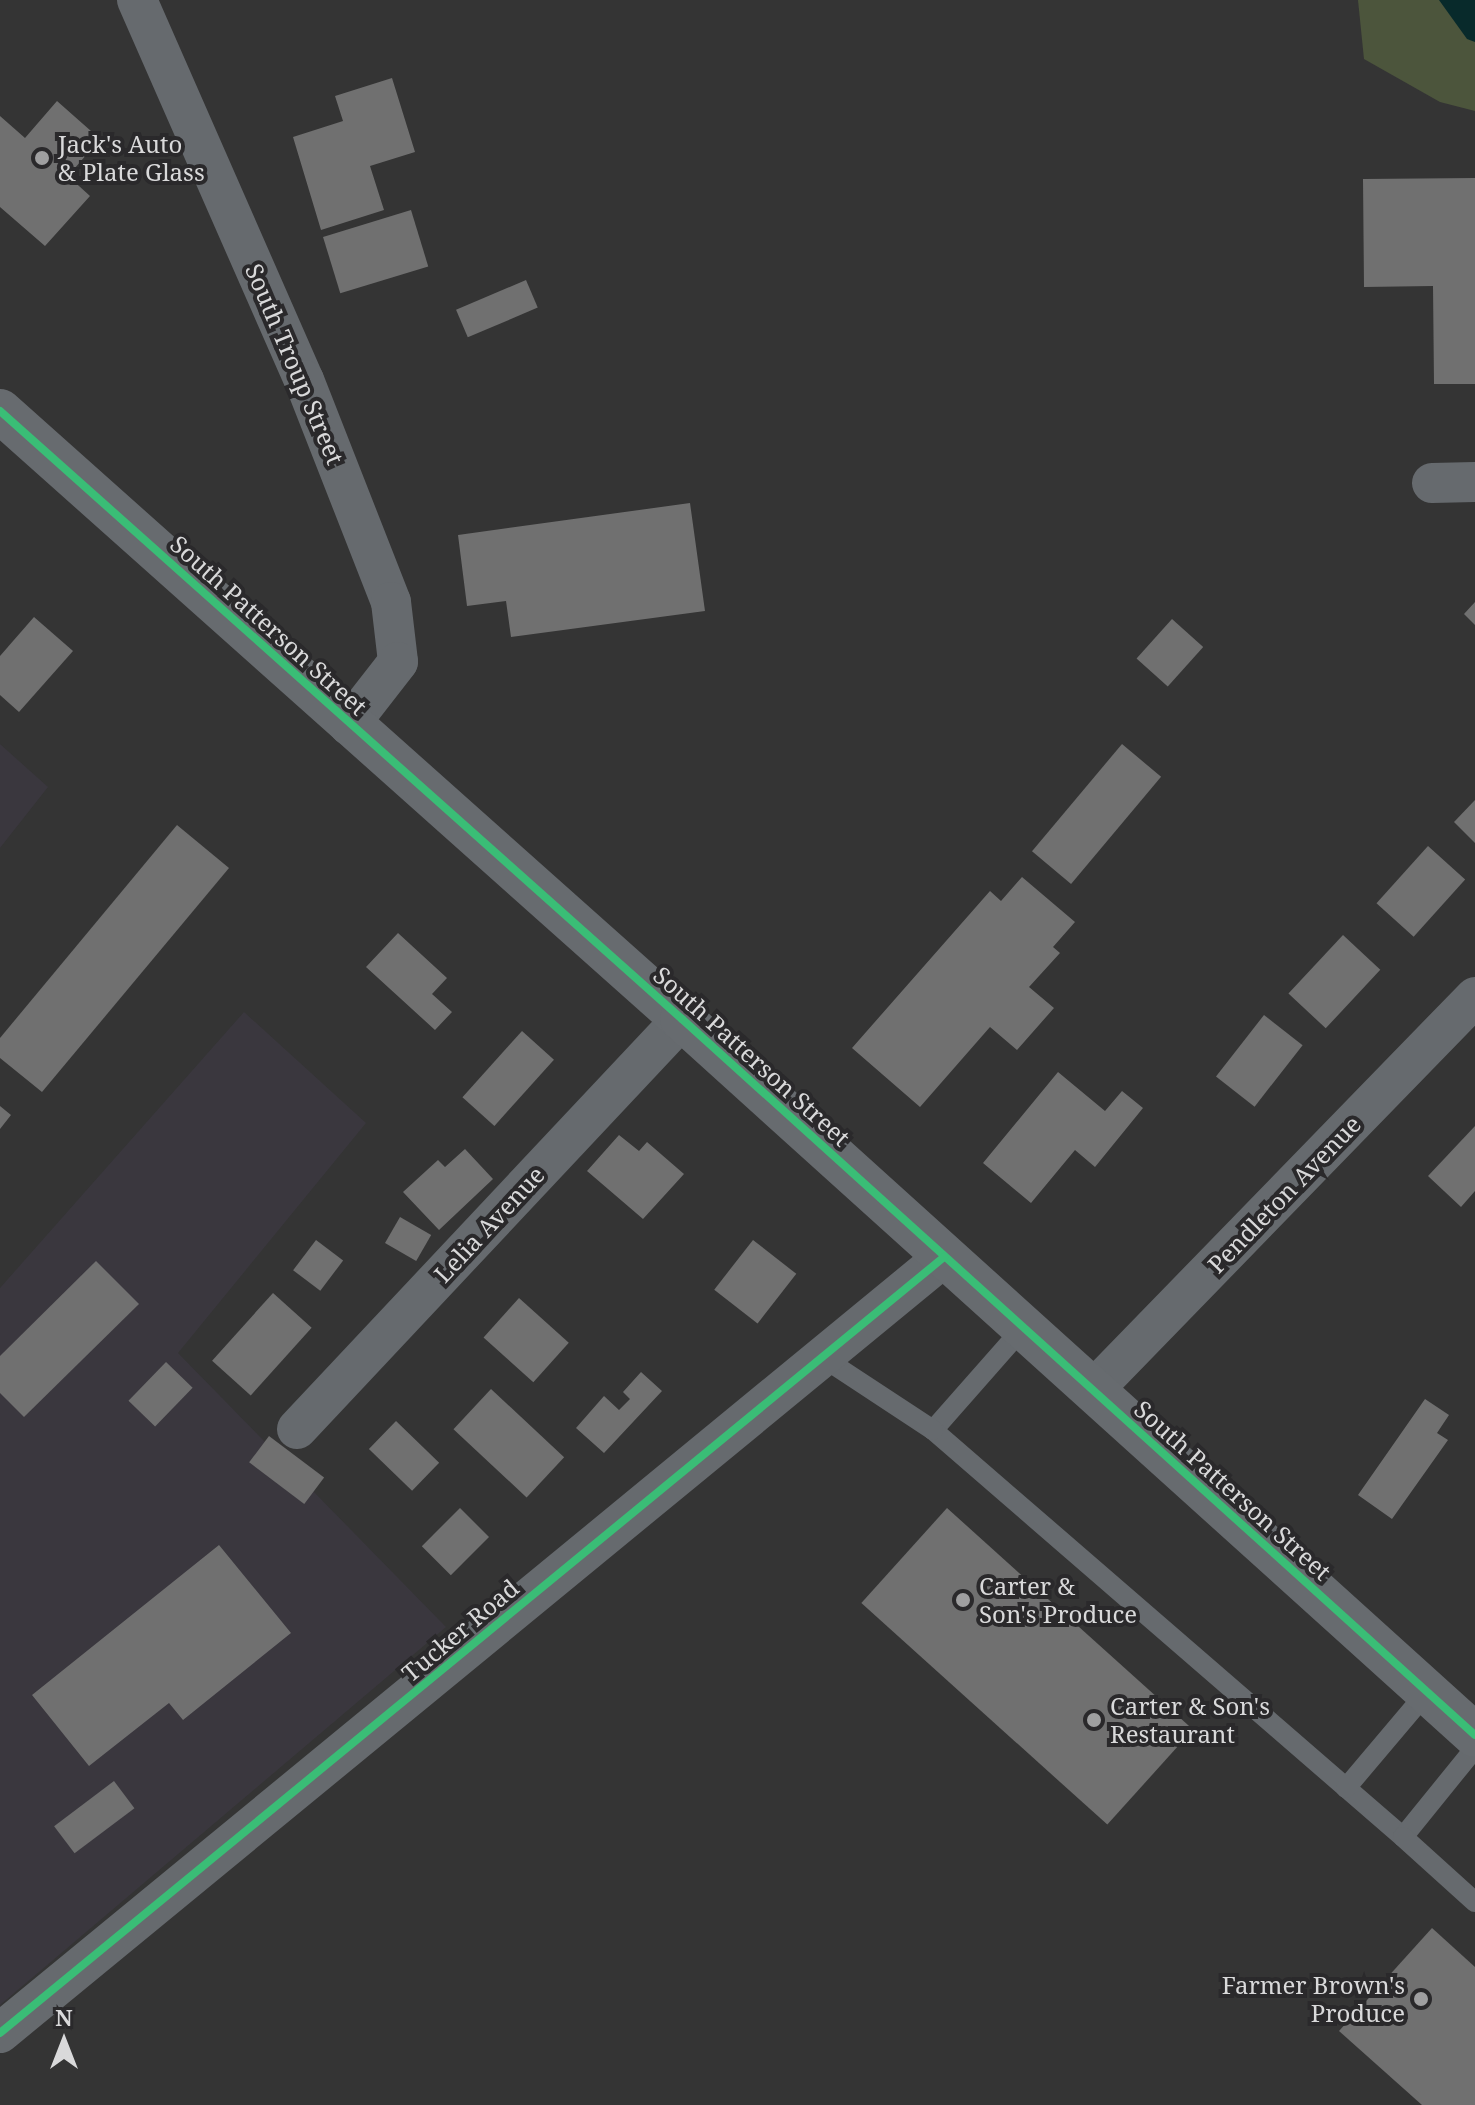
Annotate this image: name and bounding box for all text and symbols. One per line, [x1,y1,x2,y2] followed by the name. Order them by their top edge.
[58,130,205,186] place label: Jack's Auto & Plate Glass
[33,149,51,167] marker: Jack's Auto & Plate Glass
[240,259,350,469] street label: South Troup Street
[165,529,373,721] street label: South Patterson Street
[648,960,856,1152] street label: South Patterson Street
[1202,1109,1366,1279] street label: Pendleton Avenue
[428,1160,550,1288] street label: Lelia Avenue
[1129,1394,1337,1586] street label: South Patterson Street
[979,1572,1137,1628] place label: Carter & Son's Produce
[396,1573,524,1687] street label: Tucker Road
[954,1591,972,1609] marker: Carter & Son's Produce
[1110,1692,1270,1748] place label: Carter & Son's Restaurant
[1085,1711,1103,1729] marker: Carter & Son's Restaurant
[1222,1971,1405,2027] place label: Farmer Brown's Produce
[1412,1990,1430,2008] marker: Farmer Brown's Produce
[24,2001,104,2081] north arrow
[55,2002,73,2032] text: N

